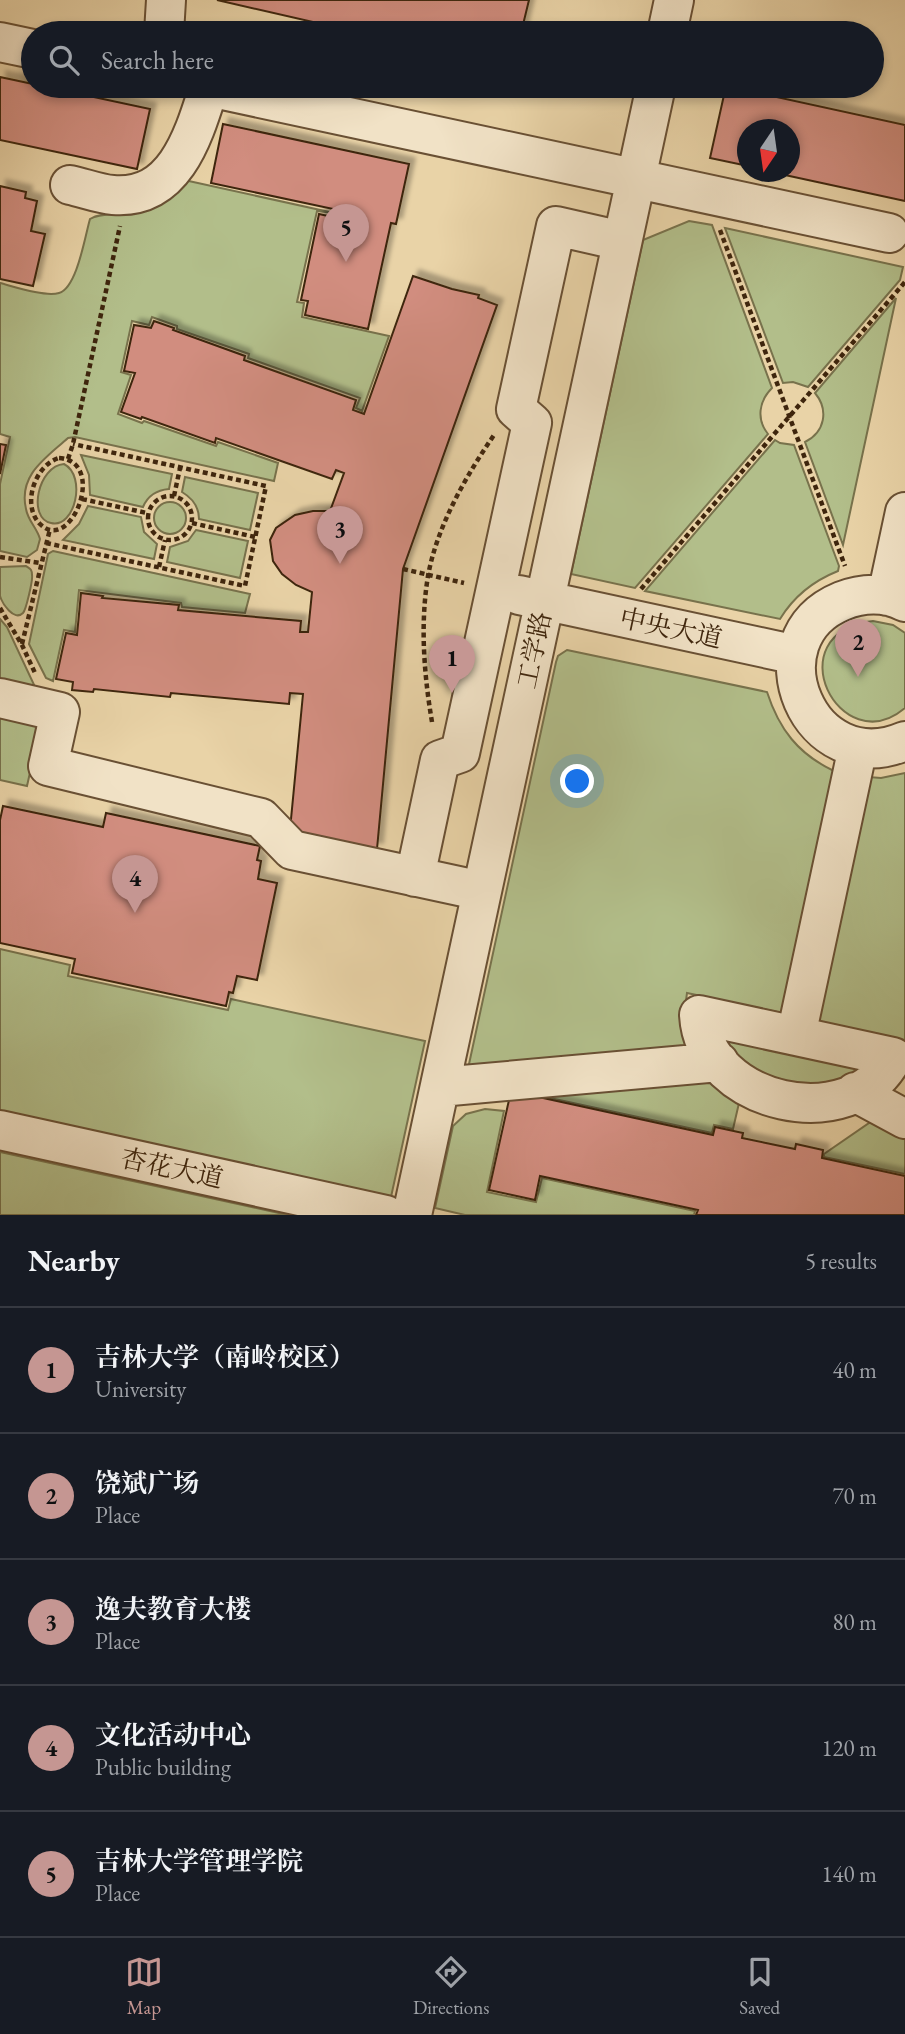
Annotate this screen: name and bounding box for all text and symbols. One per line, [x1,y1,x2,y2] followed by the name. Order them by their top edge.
[21,21,884,98] search box
[45,41,83,79] icon: search
[101,43,214,77] text: Search here
[737,119,800,182] north arrow
[323,204,369,262] pin: 5
[317,506,363,564] pin: 3
[617,601,725,655] street label: 中央大道
[509,608,559,692] street label: 工学路
[835,619,881,677] pin: 2
[429,635,475,693] pin: 1
[560,764,594,798] your location
[112,855,158,913] pin: 4
[118,1141,226,1195] street label: 杏花大道
[28,1241,120,1280] text: Nearby
[805,1246,877,1276] text: 5 results
[95,1340,355,1374] text: 吉林大学（南岭校区）
[45,1355,57,1385] text: 1
[832,1355,877,1385] text: 40 m
[95,1374,186,1404] text: University
[95,1466,199,1500] text: 饶斌广场
[45,1481,57,1511] text: 2
[832,1481,877,1511] text: 70 m
[95,1500,140,1530] text: Place
[95,1592,251,1626] text: 逸夫教育大楼
[45,1607,57,1637] text: 3
[832,1607,877,1637] text: 80 m
[95,1626,140,1656] text: Place
[95,1718,251,1752] text: 文化活动中心
[45,1733,57,1763] text: 4
[821,1733,877,1763] text: 120 m
[95,1752,231,1782] text: Public building
[95,1844,303,1878] text: 吉林大学管理学院
[45,1859,57,1889] text: 5
[821,1859,877,1889] text: 140 m
[95,1878,140,1908] text: Place
[125,1953,163,2020] tab: Map
[413,1953,489,2020] tab: Directions
[739,1953,780,2020] tab: Saved

